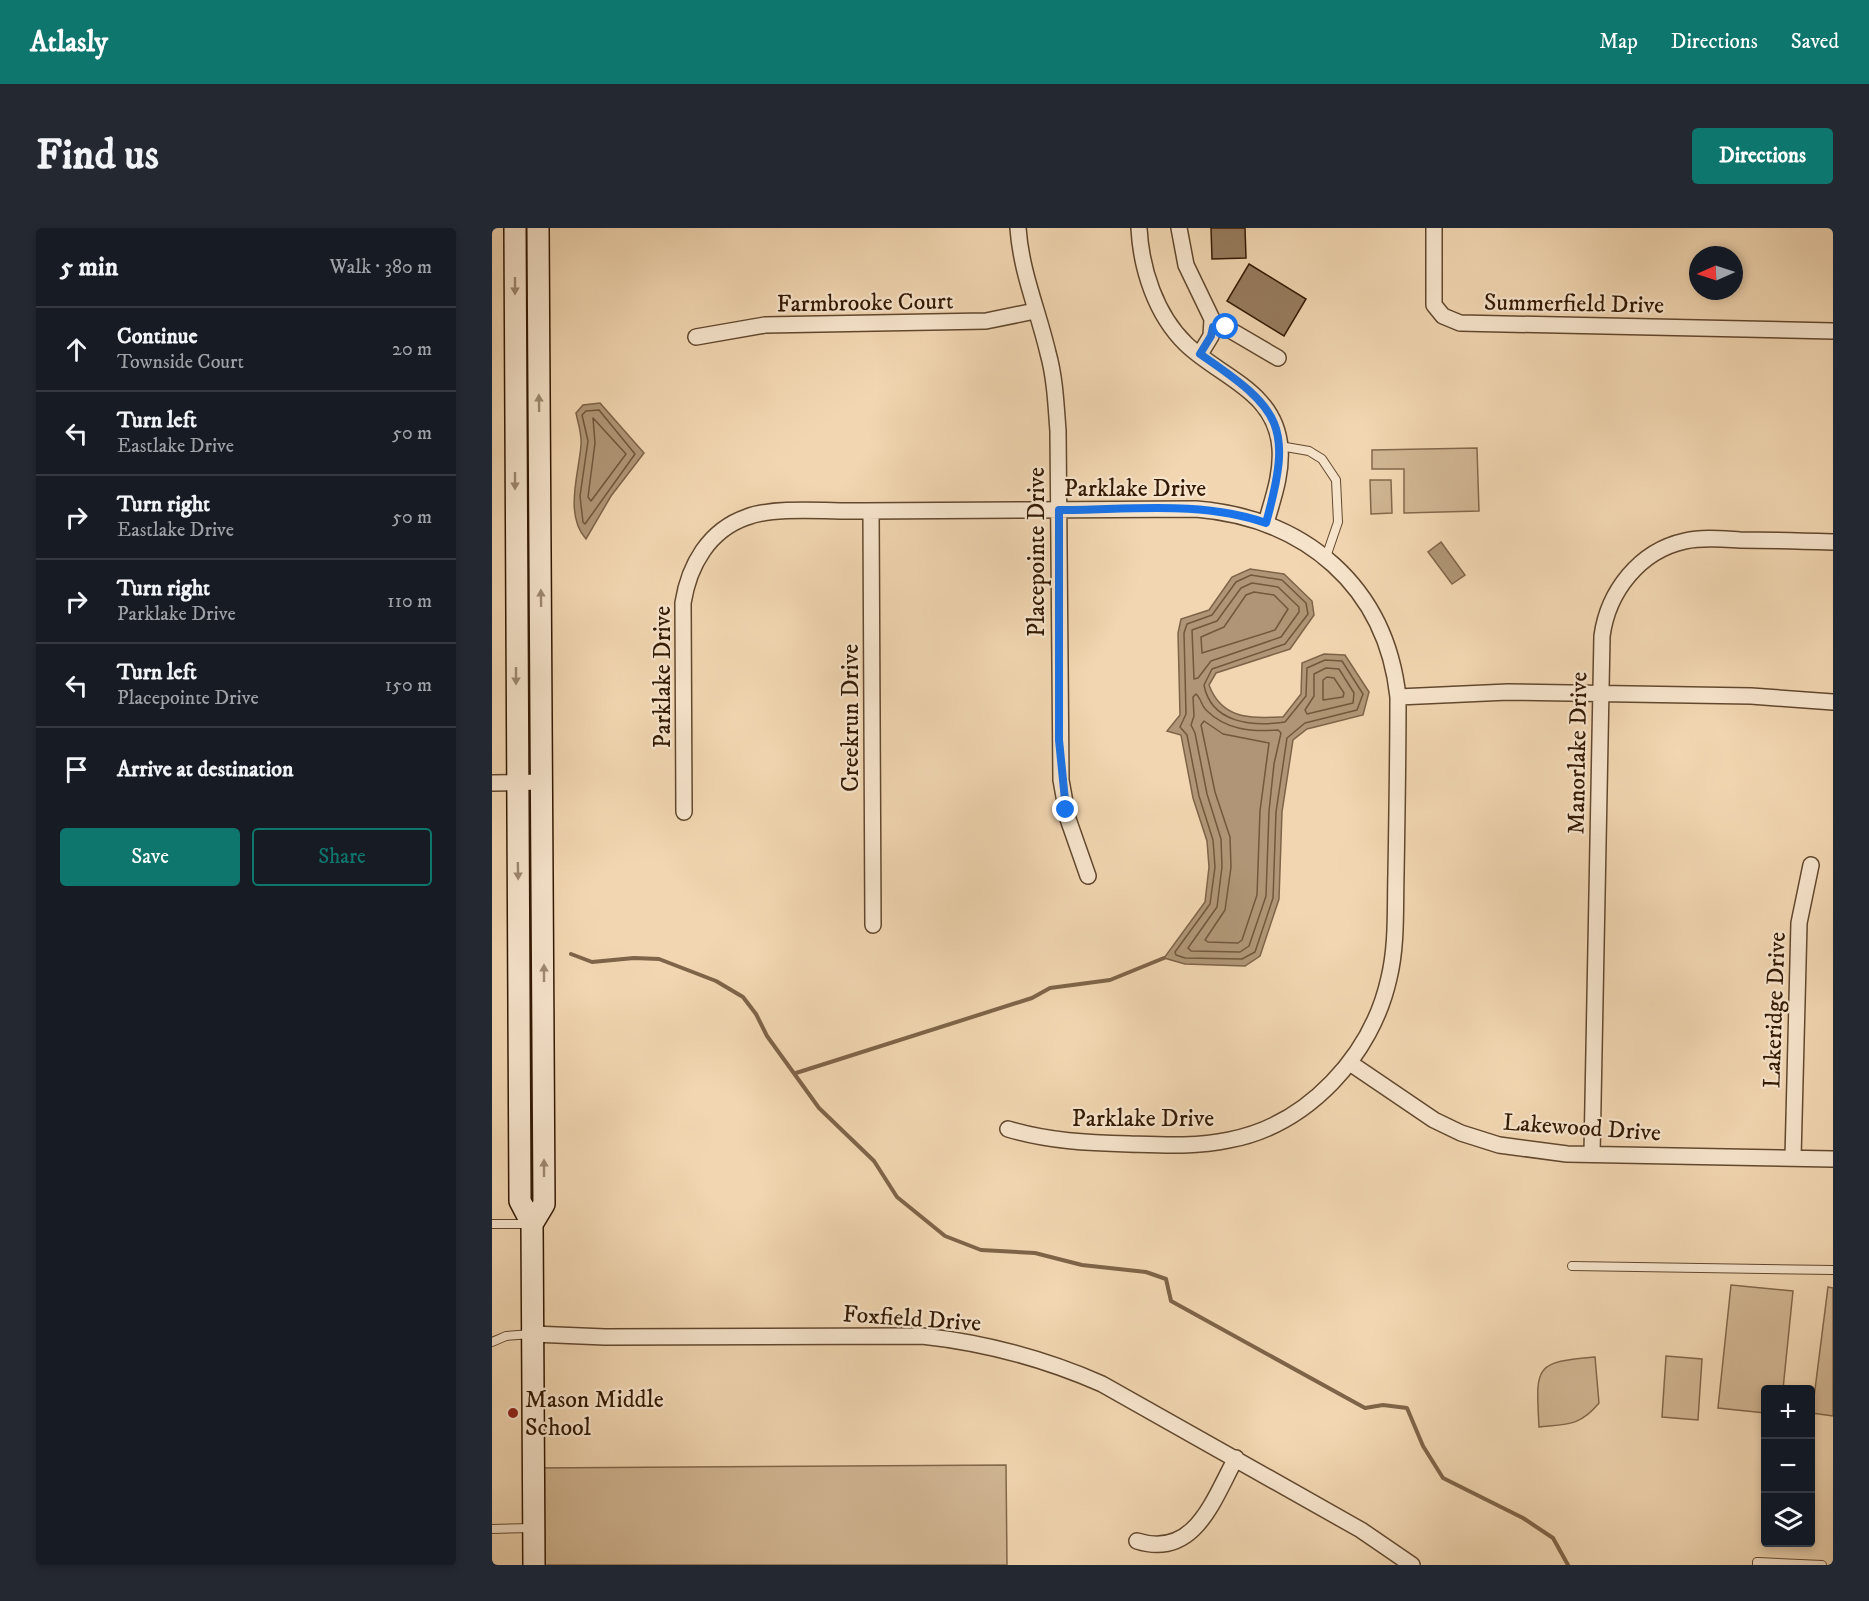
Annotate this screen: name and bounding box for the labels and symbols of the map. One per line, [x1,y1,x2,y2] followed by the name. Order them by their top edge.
[1689,246,1743,300] north arrow
[510,277,520,296] one-way arrow
[776,286,954,320] street label: Farmbrooke Court
[1484,287,1664,321] street label: Summerfield Drive
[1212,313,1238,339] route start
[534,393,544,412] one-way arrow
[1022,467,1052,637] street label: Placepointe Drive
[510,472,520,491] one-way arrow
[1064,474,1206,504] street label: Parklake Drive
[536,588,546,607] one-way arrow
[648,606,678,748] street label: Parklake Drive
[836,644,866,792] street label: Creekrun Drive
[511,667,521,686] one-way arrow
[1562,671,1594,835] street label: Manorlake Drive
[1052,796,1078,822] route end
[513,862,523,881] one-way arrow
[1757,931,1793,1089] street label: Lakeridge Drive
[539,964,549,983] one-way arrow
[1072,1104,1214,1134] street label: Parklake Drive
[1502,1108,1662,1148] street label: Lakewood Drive
[539,1159,549,1178] one-way arrow
[842,1299,982,1339] street label: Foxfield Drive
[525,1385,664,1443] place label: Mason Middle School
[506,1406,520,1420] marker: Mason Middle School

